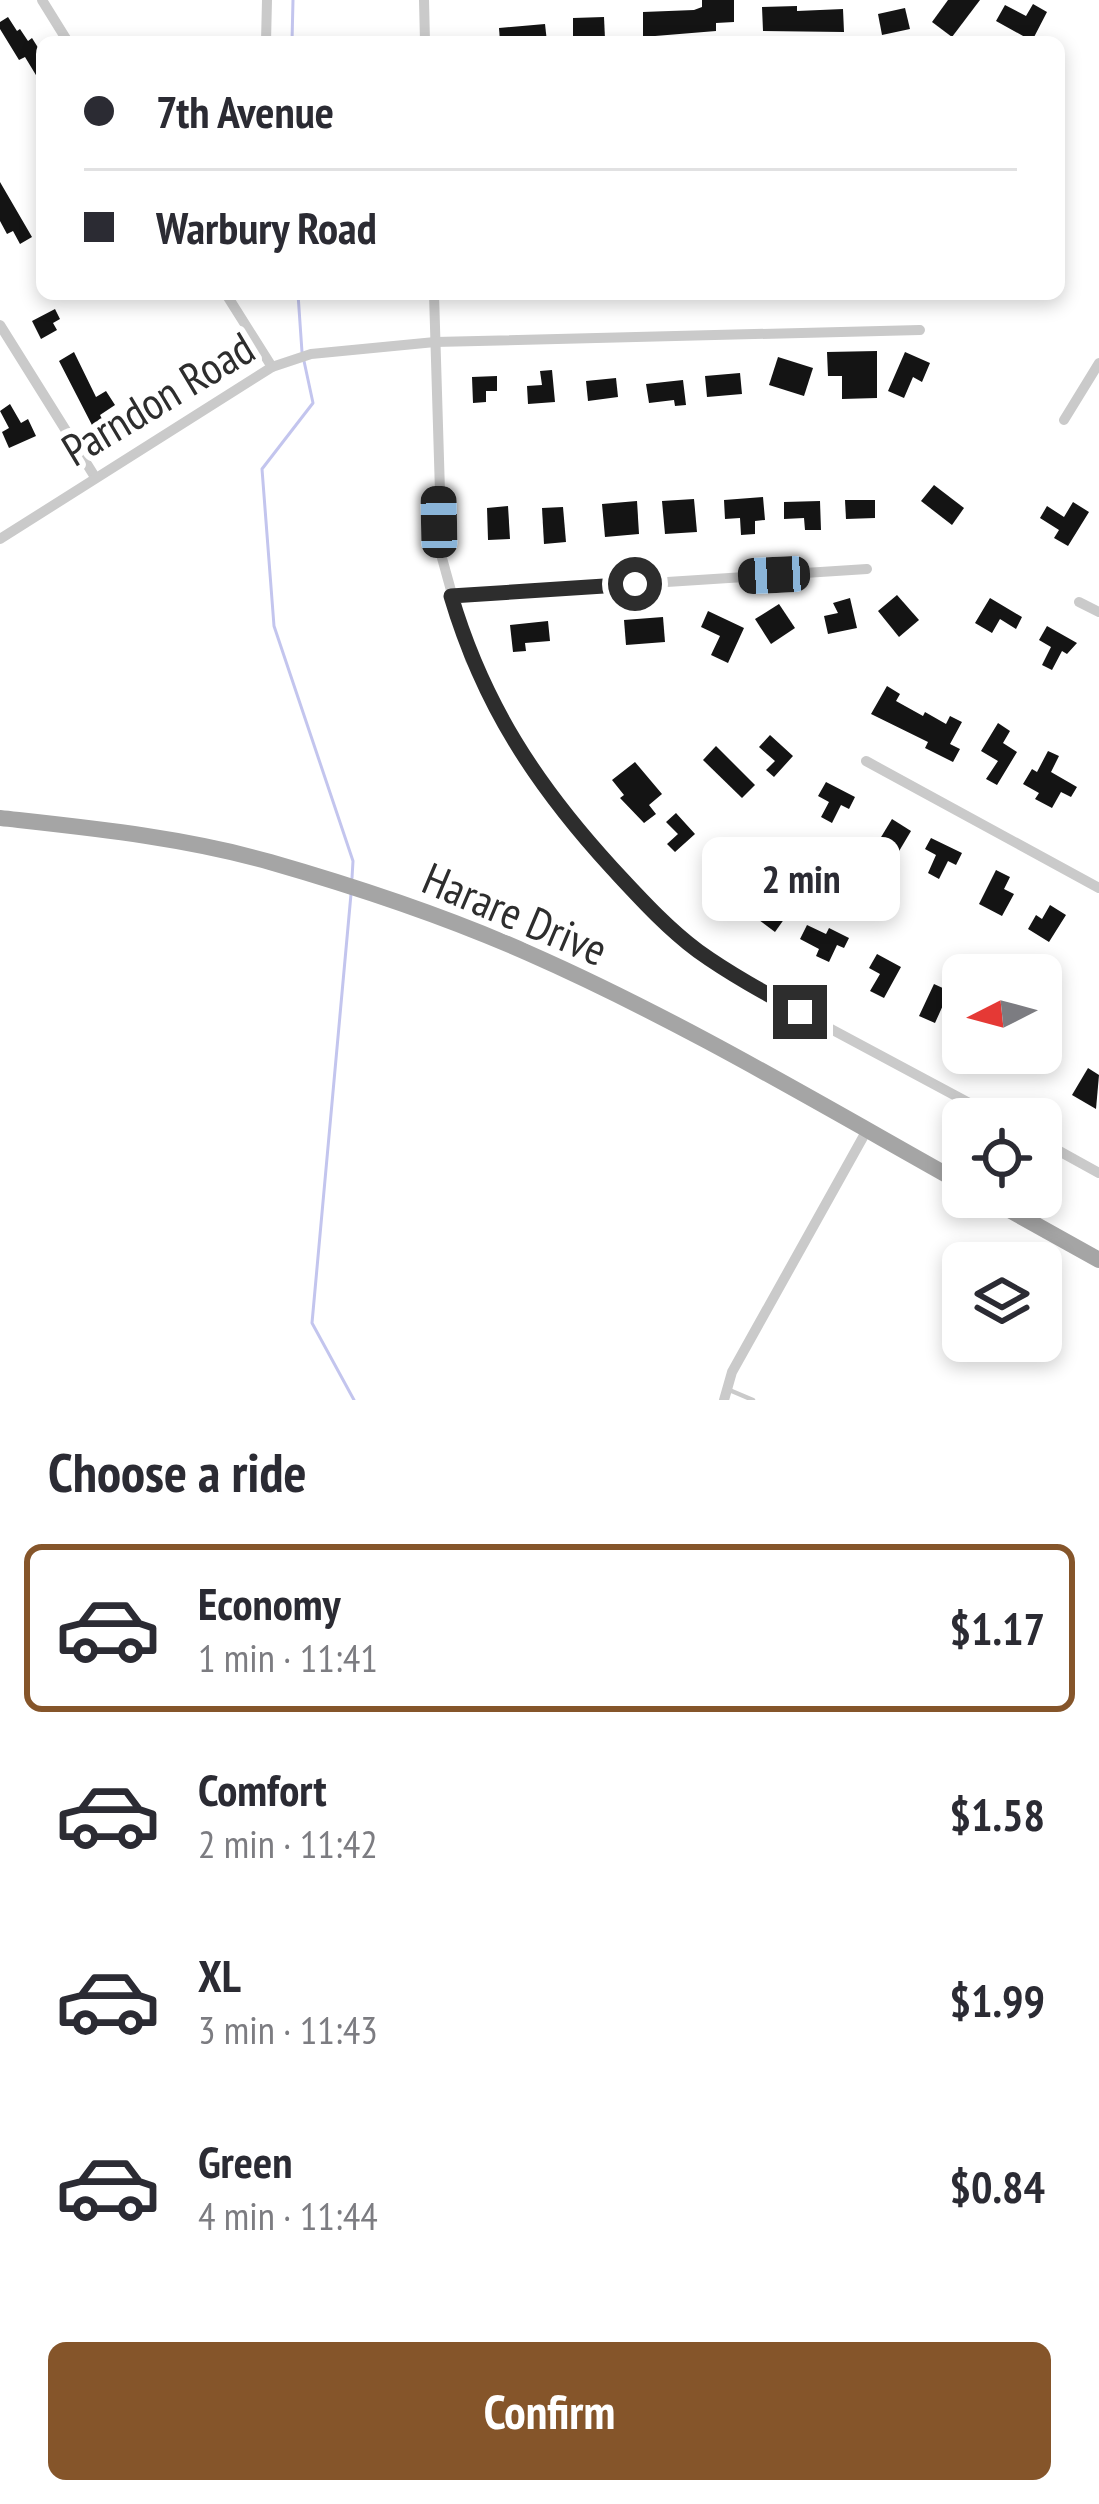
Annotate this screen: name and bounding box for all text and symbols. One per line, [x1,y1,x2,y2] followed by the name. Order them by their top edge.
[156,82,334,140] text: 7th Avenue
[156,198,377,256] text: Warbury Road
[51,318,264,478] street label: Parndon Road
[420,486,458,558] car
[737,555,811,595] car
[608,557,662,611] route start
[701,838,899,922] callout: 2 min
[414,848,616,978] street label: Harare Drive
[762,853,840,904] text: 2 min
[942,954,1062,1074] north arrow
[942,954,1062,1362] map controls
[773,985,827,1039] route end
[942,1098,1062,1218] button: locate
[942,1242,1062,1362] button: layers
[48,1437,307,1507] text: Choose a ride
[54,1574,162,1682] icon: car
[198,1574,341,1632] text: Economy
[949,1599,1045,1657] text: $1.17
[198,1632,378,1683] text: 1 min · 11:41
[54,1760,162,1868] icon: car
[198,1760,327,1818] text: Comfort
[949,1785,1045,1843] text: $1.58
[198,1818,378,1869] text: 2 min · 11:42
[54,1946,162,2054] icon: car
[198,1946,241,2004] text: XL
[949,1971,1045,2029] text: $1.99
[198,2004,378,2055] text: 3 min · 11:43
[54,2132,162,2240] icon: car
[198,2132,293,2190] text: Green
[949,2157,1045,2215] text: $0.84
[198,2190,378,2241] text: 4 min · 11:44
[48,2342,1051,2480] button: Confirm

